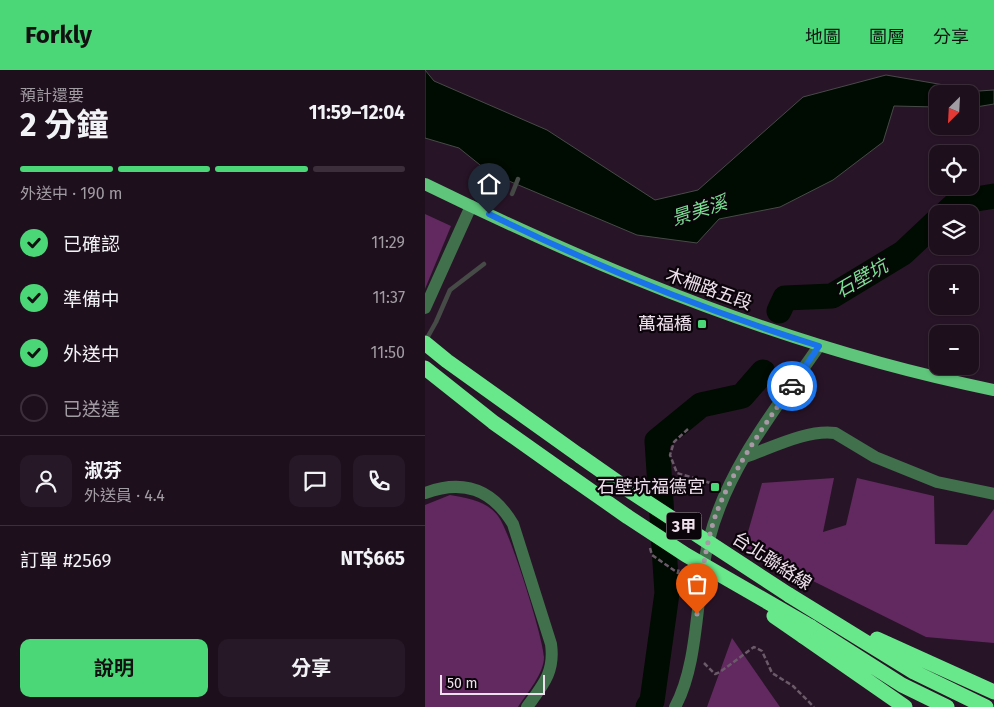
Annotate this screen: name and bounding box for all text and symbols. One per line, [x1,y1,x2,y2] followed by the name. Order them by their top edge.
[25,21,92,49] text: Forkly
[805,26,841,48] text: 地圖
[869,26,905,48] text: 圖層
[933,26,969,48] text: 分享
[929,85,979,135] north arrow
[929,85,979,375] map controls
[20,86,84,105] text: 預計還要
[309,101,405,124] text: 11:59–12:04
[20,106,108,144] text: 2 分鐘
[929,145,979,195] button: locate
[468,163,510,214] pin
[475,170,503,198] icon: home
[20,184,123,203] text: 外送中 · 190 m
[668,190,733,230] water label: 景美溪
[929,205,979,255] button: layers
[20,229,48,257] icon: check
[63,233,120,256] text: 已確認
[371,233,405,252] text: 11:29
[831,253,894,303] water label: 石壁坑
[663,263,755,315] street label: 木柵路五段
[929,265,979,315] button: +
[20,284,48,312] icon: check
[63,288,120,311] text: 準備中
[372,288,405,307] text: 11:37
[638,313,692,335] place label: 萬福橋
[696,318,708,330] marker: 萬福橋
[929,325,979,375] button: −
[20,339,48,367] icon: check
[63,343,120,366] text: 外送中
[371,343,405,362] text: 11:50
[767,361,817,411] courier
[778,372,806,400] icon: car
[63,398,120,421] text: 已送達
[20,455,72,507] button: person
[289,455,341,507] button: chat
[353,455,405,507] button: phone
[84,459,122,482] text: 淑芬
[597,476,705,498] place label: 石壁坑福德宮
[709,481,721,493] marker: 石壁坑福德宮
[84,486,165,505] text: 外送員 · 4.4
[667,512,701,540] road number: 3甲
[728,527,816,595] street label: 台北聯絡線
[341,547,405,570] text: NT$665
[20,549,111,572] text: 訂單 #2569
[676,563,718,614] pin
[683,570,711,598] icon: bag
[20,639,208,697] button: 說明
[218,639,405,697] button: 分享
[440,672,545,695] scale bar
[447,675,478,692] text: 50 m

